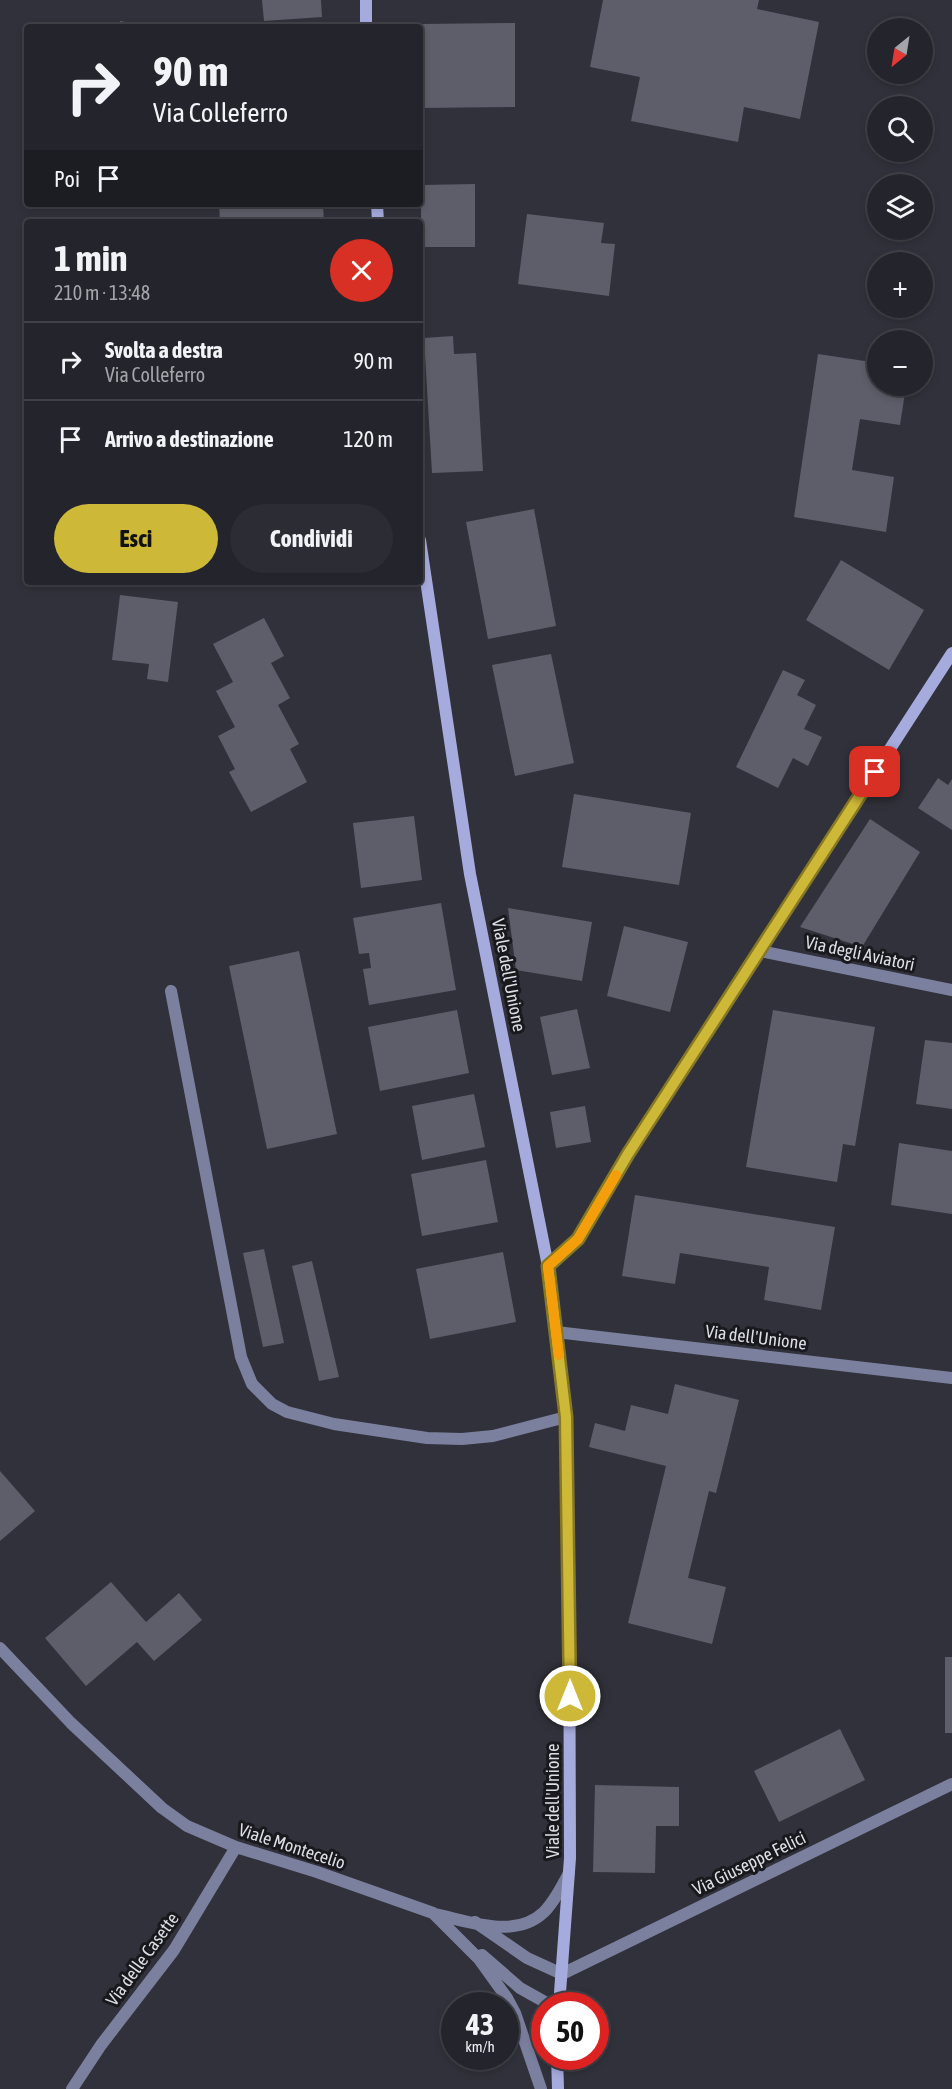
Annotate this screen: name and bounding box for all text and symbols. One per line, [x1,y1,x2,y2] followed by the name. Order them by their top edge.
[867,18,933,84] north arrow
[867,18,933,396] map controls
[153,47,228,95] text: 90 m
[54,48,132,126] icon: right
[867,96,933,162] button: search
[153,97,288,128] text: Via Colleferro
[92,162,125,195] icon: arrive
[54,166,80,192] text: Poi
[867,174,933,240] button: layers
[54,237,128,279] text: 1 min
[330,239,393,302] button: close
[867,252,933,318] button: +
[54,281,150,304] text: 210 m · 13:48
[867,330,933,396] button: −
[105,337,223,363] text: Svolta a destra
[54,345,87,378] icon: right
[353,348,393,374] text: 90 m
[105,363,205,386] text: Via Colleferro
[54,423,87,456] icon: arrive
[105,426,274,452] text: Arrivo a destinazione
[343,426,393,452] text: 120 m
[54,504,218,573] button: Esci
[230,504,393,573] button: Condividi
[849,746,900,797] pin
[858,755,891,788] icon: arrive
[488,917,530,1033] street label: Viale dell'Unione
[803,931,917,975] street label: Via degli Aviatori
[704,1320,808,1354] street label: Via dell'Unione
[538,1664,602,1728] position arrow
[542,1744,563,1858] street label: Viale dell'Unione
[236,1819,348,1873] street label: Viale Montecelio
[689,1827,809,1899] street label: Via Giuseppe Felici
[101,1908,183,2010] street label: Via delle Casette
[531,1992,609,2070] speed limit sign: 50
[466,2007,494,2041] text: 43
[465,2038,495,2055] text: km/h

